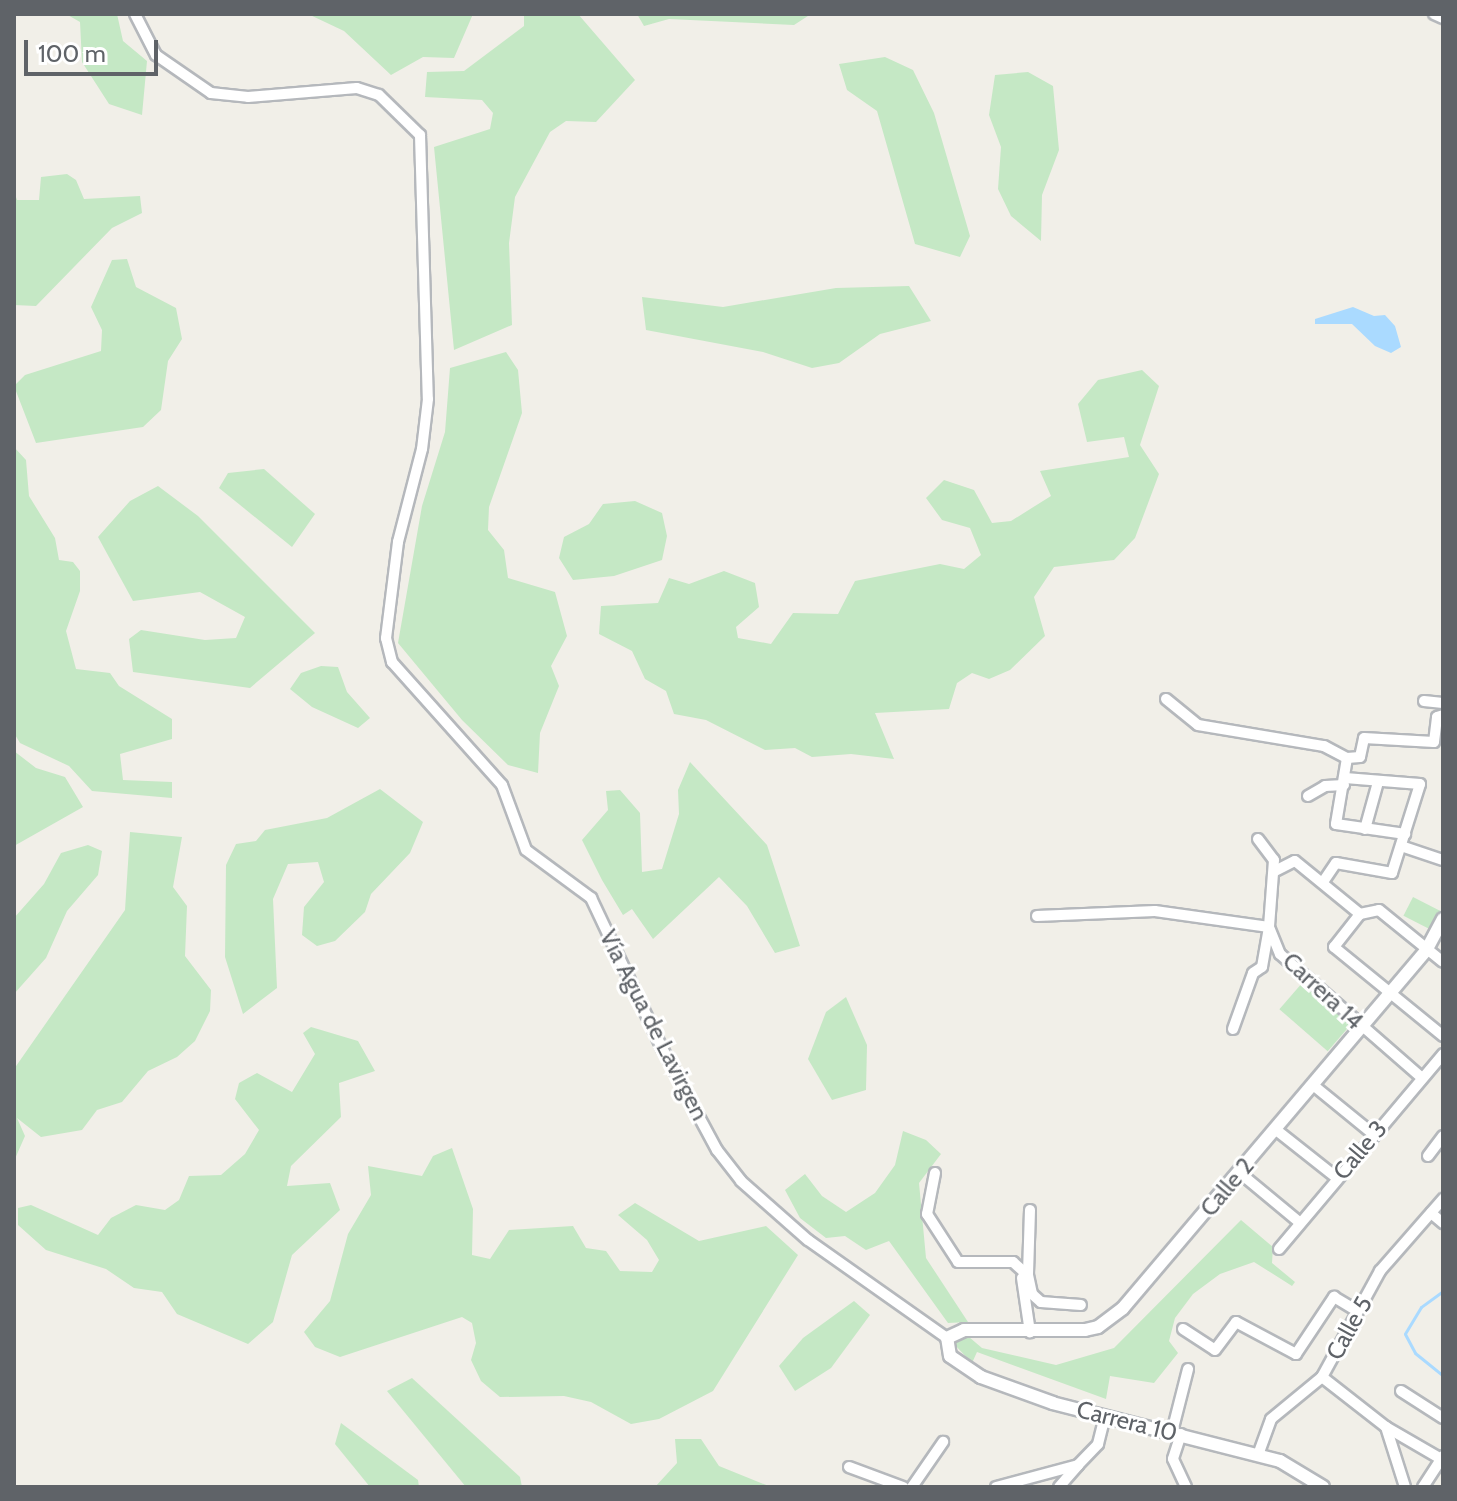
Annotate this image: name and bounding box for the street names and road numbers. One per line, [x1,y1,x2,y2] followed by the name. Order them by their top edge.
[594,925,714,1125] street label: Vía Agua de Lavirgen
[1277,947,1369,1035] street label: Carrera 14
[1327,1115,1393,1185] street label: Calle 3
[1194,1152,1260,1222] street label: Calle 2
[1320,1291,1378,1365] street label: Calle 5
[1074,1395,1180,1447] street label: Carrera 10

